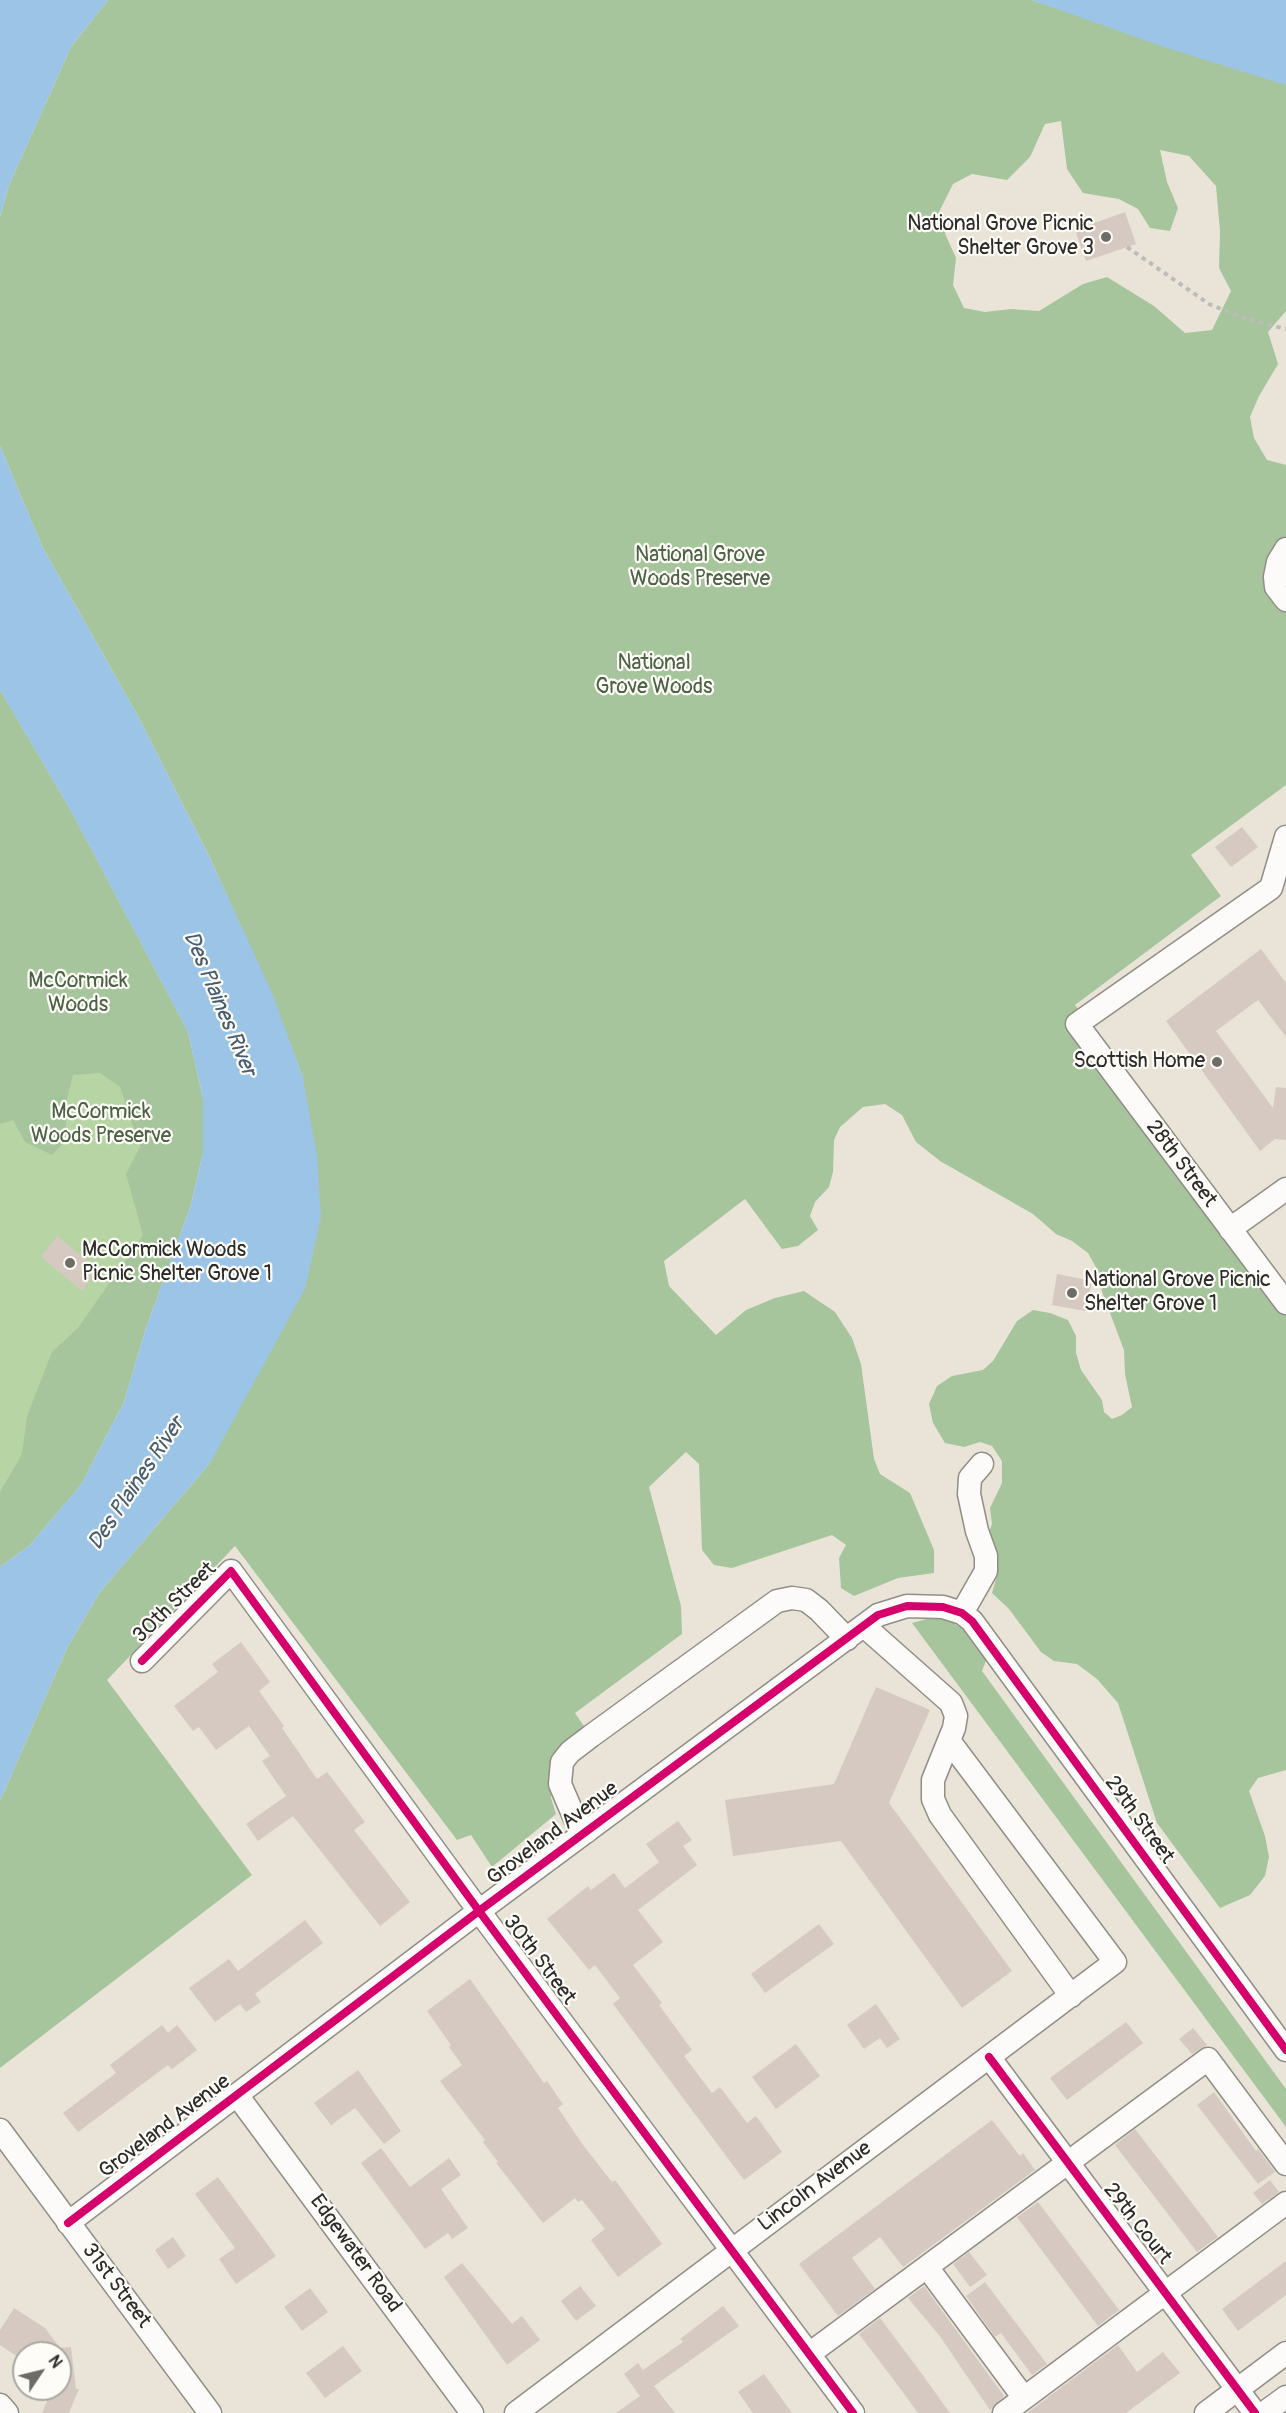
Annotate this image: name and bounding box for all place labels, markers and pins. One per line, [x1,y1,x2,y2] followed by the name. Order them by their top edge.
[907,212,1094,262] place label: National Grove Picnic Shelter Grove 3
[1099,230,1113,244] marker: National Grove Picnic Shelter Grove 3
[1073,1049,1205,1075] place label: Scottish Home
[1210,1055,1224,1069] marker: Scottish Home
[82,1238,272,1288] place label: McCormick Woods Picnic Shelter Grove 1
[63,1256,77,1270] marker: McCormick Woods Picnic Shelter Grove 1
[1084,1268,1271,1318] place label: National Grove Picnic Shelter Grove 1
[1065,1286,1079,1300] marker: National Grove Picnic Shelter Grove 1

